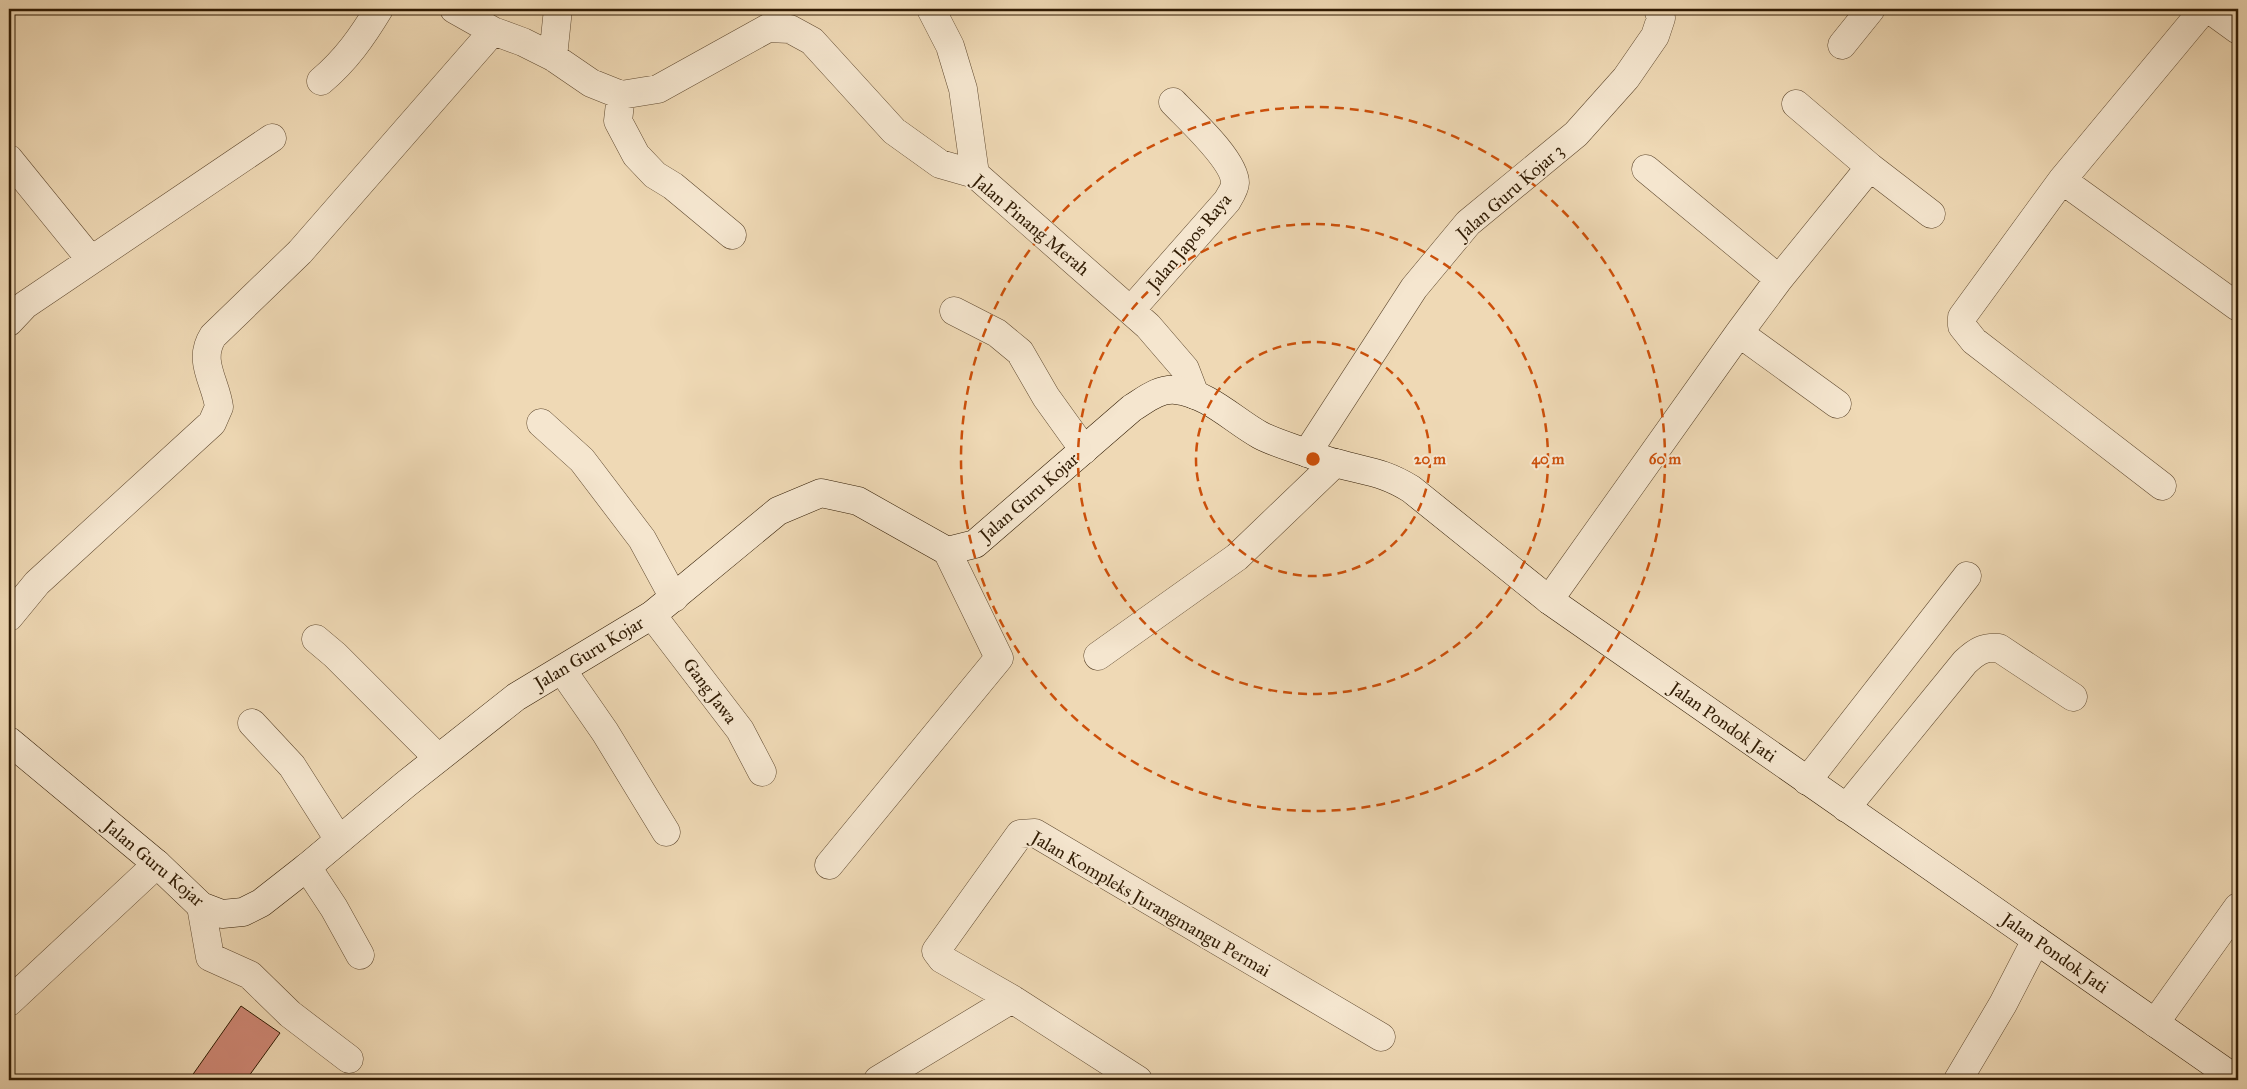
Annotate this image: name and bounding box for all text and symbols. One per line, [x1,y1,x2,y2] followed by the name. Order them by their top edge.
[1450,139,1569,247] street label: Jalan Guru Kojar 3
[966,169,1094,281] street label: Jalan Pinang Merah
[1141,189,1237,297] street label: Jalan Japos Raya
[973,448,1084,548] street label: Jalan Guru Kojar
[1304,450,1322,468] centre of rings
[1414,450,1446,468] text: 20 m
[1532,450,1565,469] text: 40 m
[1649,450,1682,468] text: 60 m
[528,611,649,696] street label: Jalan Guru Kojar
[677,654,742,729] street label: Gang Jawa
[1663,676,1781,768] street label: Jalan Pondok Jati
[97,813,209,912] street label: Jalan Guru Kojar
[1025,825,1275,983] street label: Jalan Kompleks Jurangmangu Permai
[1995,907,2113,999] street label: Jalan Pondok Jati

